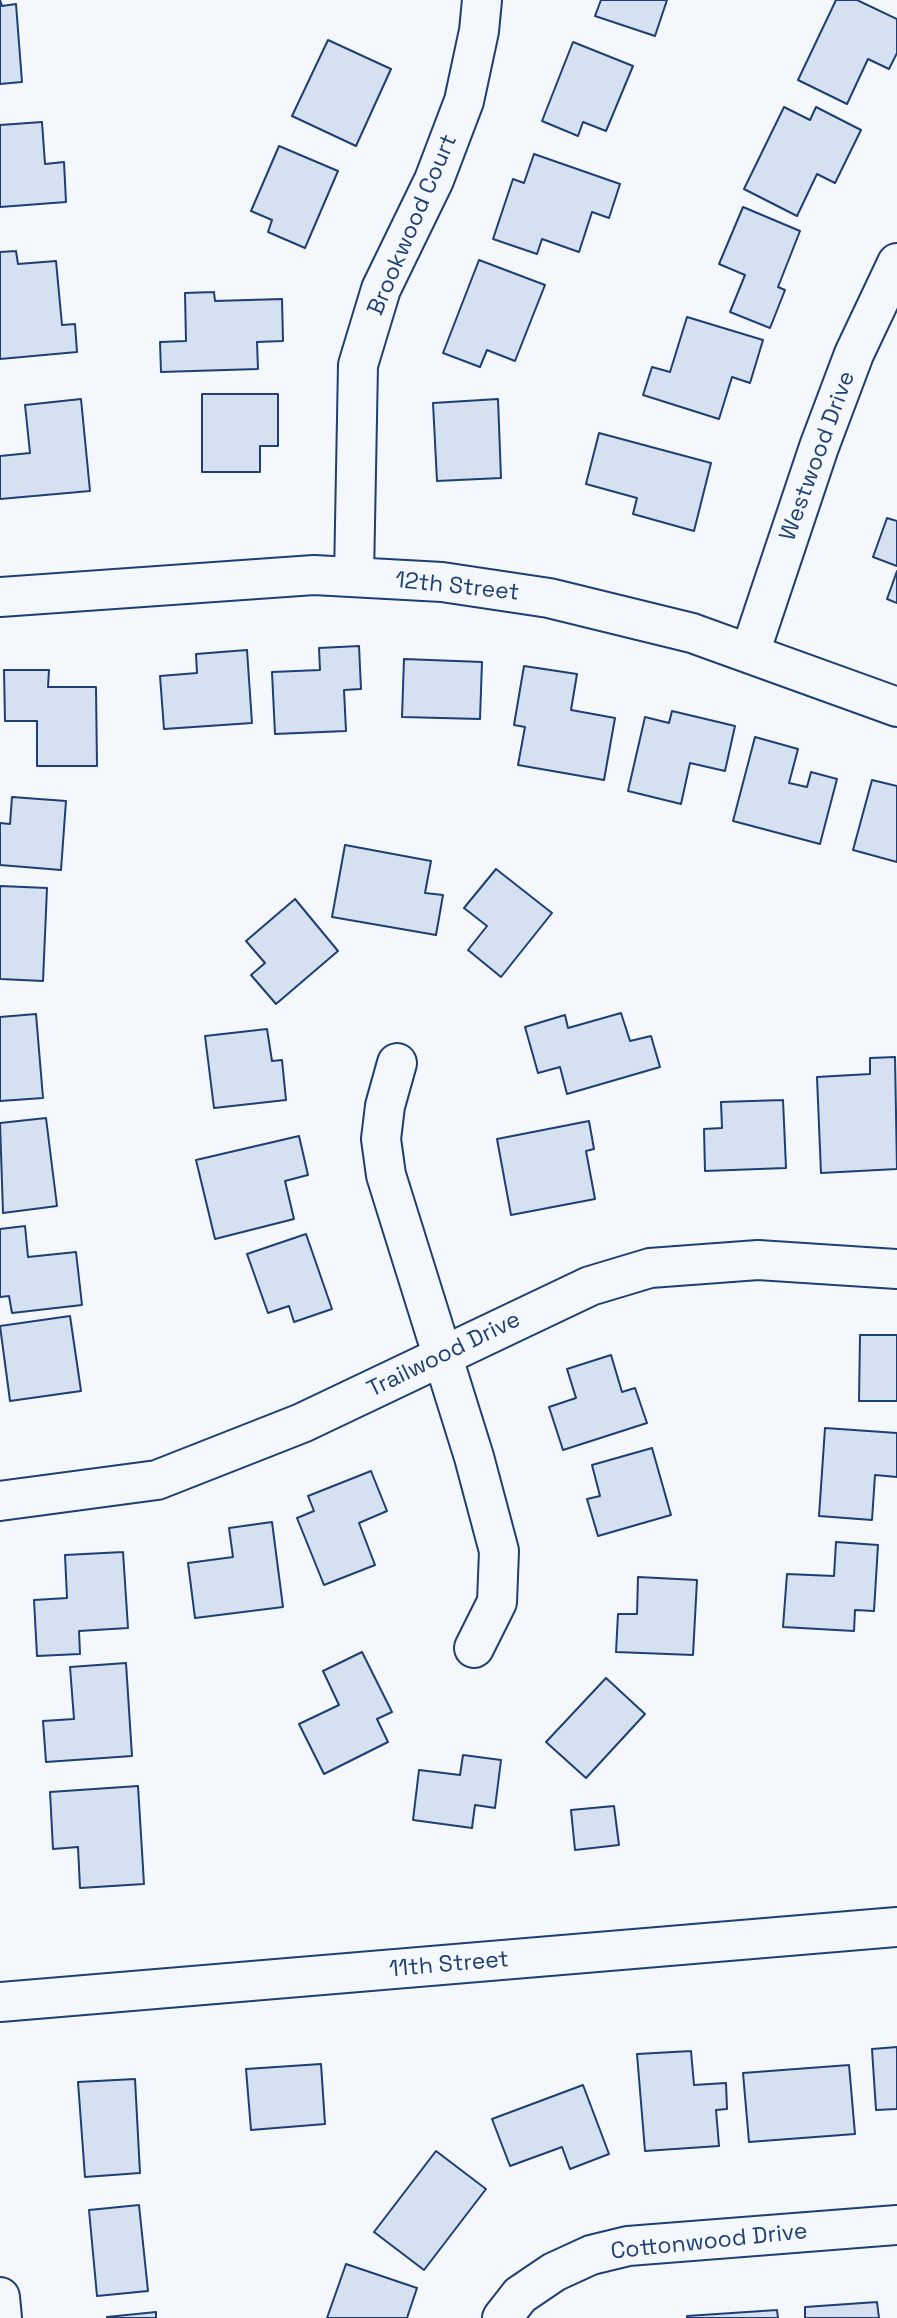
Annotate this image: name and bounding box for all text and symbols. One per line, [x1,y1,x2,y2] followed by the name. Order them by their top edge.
[362,130,464,320] street label: Brookwood Court
[775,368,861,544] street label: Westwood Drive
[394,567,520,607] street label: 12th Street
[363,1306,525,1404] street label: Trailwood Drive
[388,1946,510,1984] street label: 11th Street
[609,2218,809,2266] street label: Cottonwood Drive

